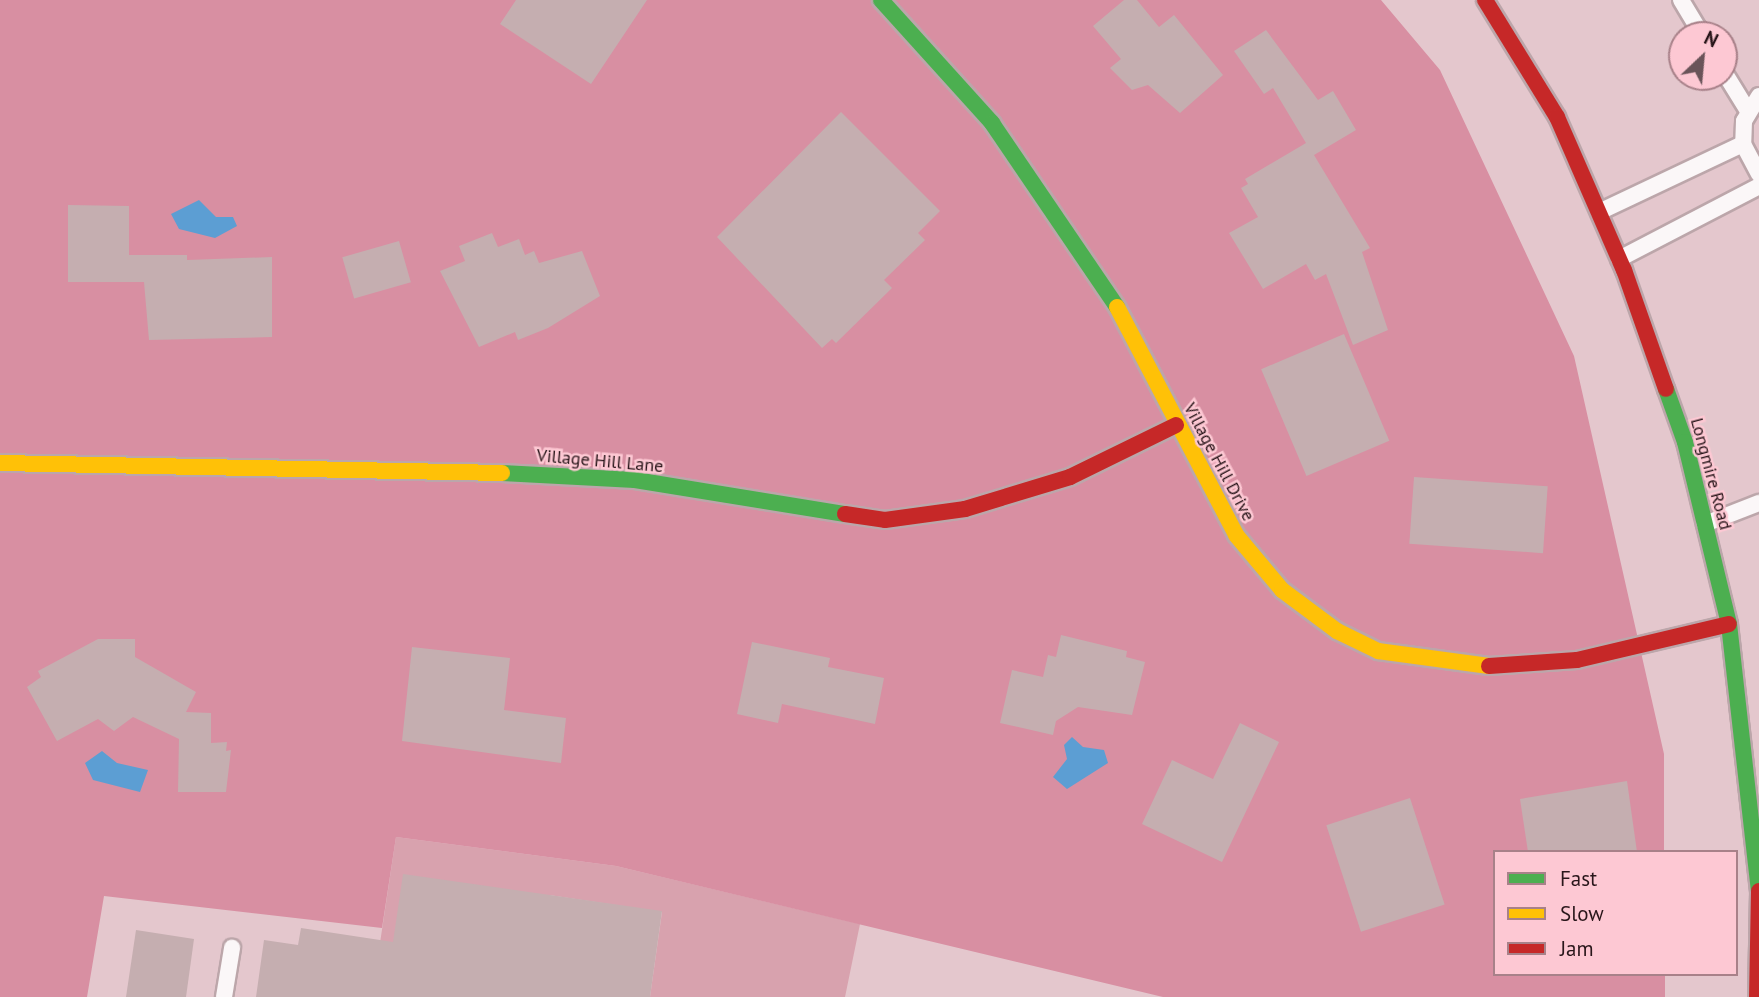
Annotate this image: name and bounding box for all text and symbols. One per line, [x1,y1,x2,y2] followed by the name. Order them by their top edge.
[1668,21,1738,91] north arrow
[1700,25,1722,52] text: N
[1179,399,1259,525] street label: Village Hill Drive
[1686,416,1736,532] street label: Longmire Road
[536,445,664,477] street label: Village Hill Lane
[1493,850,1738,976] legend
[1560,865,1597,892] text: Fast
[1560,900,1604,927] text: Slow
[1560,935,1594,962] text: Jam

